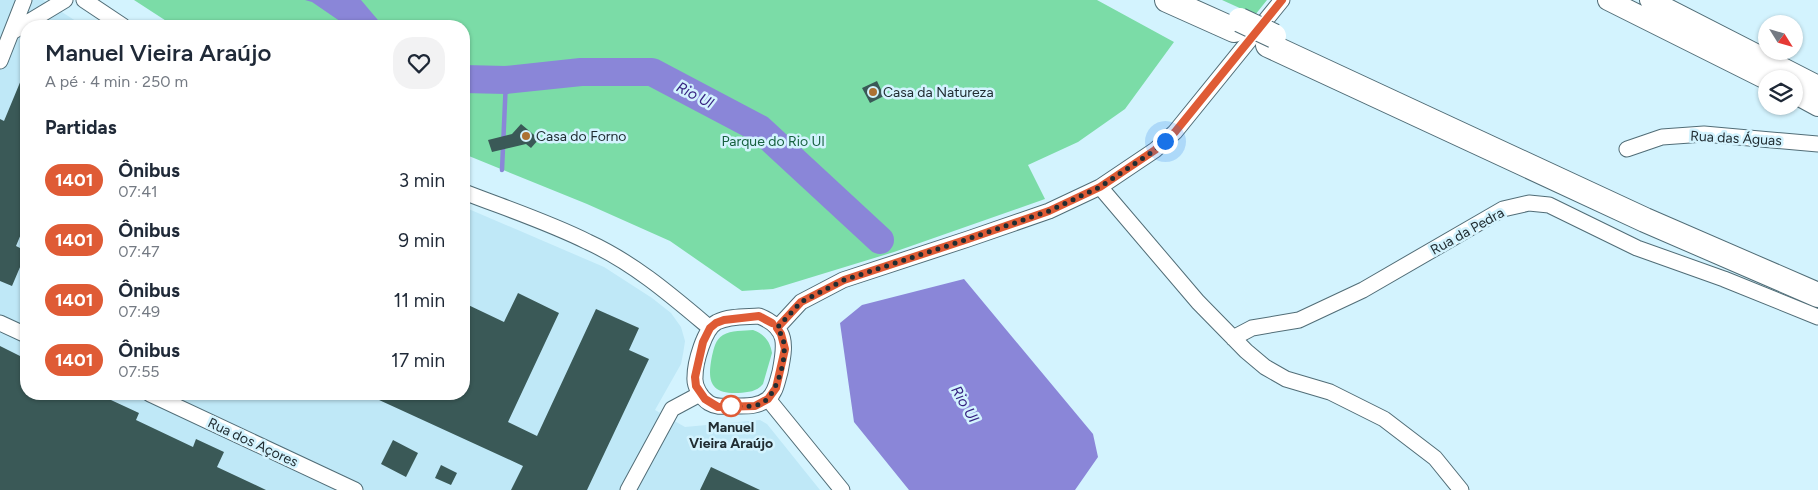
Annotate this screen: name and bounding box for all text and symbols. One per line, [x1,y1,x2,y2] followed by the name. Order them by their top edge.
[1758,15,1802,60] north arrow
[1758,15,1803,115] map controls
[393,37,445,89] button: heart
[45,38,271,67] text: Manuel Vieira Araújo
[1758,70,1803,115] button: layers
[45,72,188,91] text: A pé · 4 min · 250 m
[673,78,717,112] water label: Rio Ul
[883,84,994,101] place label: Casa da Natureza
[867,86,879,98] marker: Casa da Natureza
[45,116,117,139] text: Partidas
[536,128,626,145] place label: Casa do Forno
[1690,128,1782,149] street label: Rua das Águas
[1153,129,1178,154] your location
[520,130,532,142] marker: Casa do Forno
[721,133,825,150] park label: Parque do Rio Ul
[118,159,180,182] text: Ônibus
[55,169,93,191] text: 1401
[399,169,445,192] text: 3 min
[118,182,158,201] text: 07:41
[1427,204,1507,259] street label: Rua da Pedra
[118,219,180,242] text: Ônibus
[55,229,93,251] text: 1401
[398,229,445,252] text: 9 min
[118,242,160,261] text: 07:47
[118,279,180,302] text: Ônibus
[55,289,93,311] text: 1401
[393,289,445,312] text: 11 min
[118,302,160,321] text: 07:49
[118,339,180,362] text: Ônibus
[55,349,93,371] text: 1401
[391,349,445,372] text: 17 min
[118,362,160,381] text: 07:55
[947,383,983,426] water label: Rio Ul
[720,395,742,417] marker: Manuel Vieira Araújo
[205,414,301,471] street label: Rua dos Açores
[689,419,773,452] place label: Manuel Vieira Araújo

